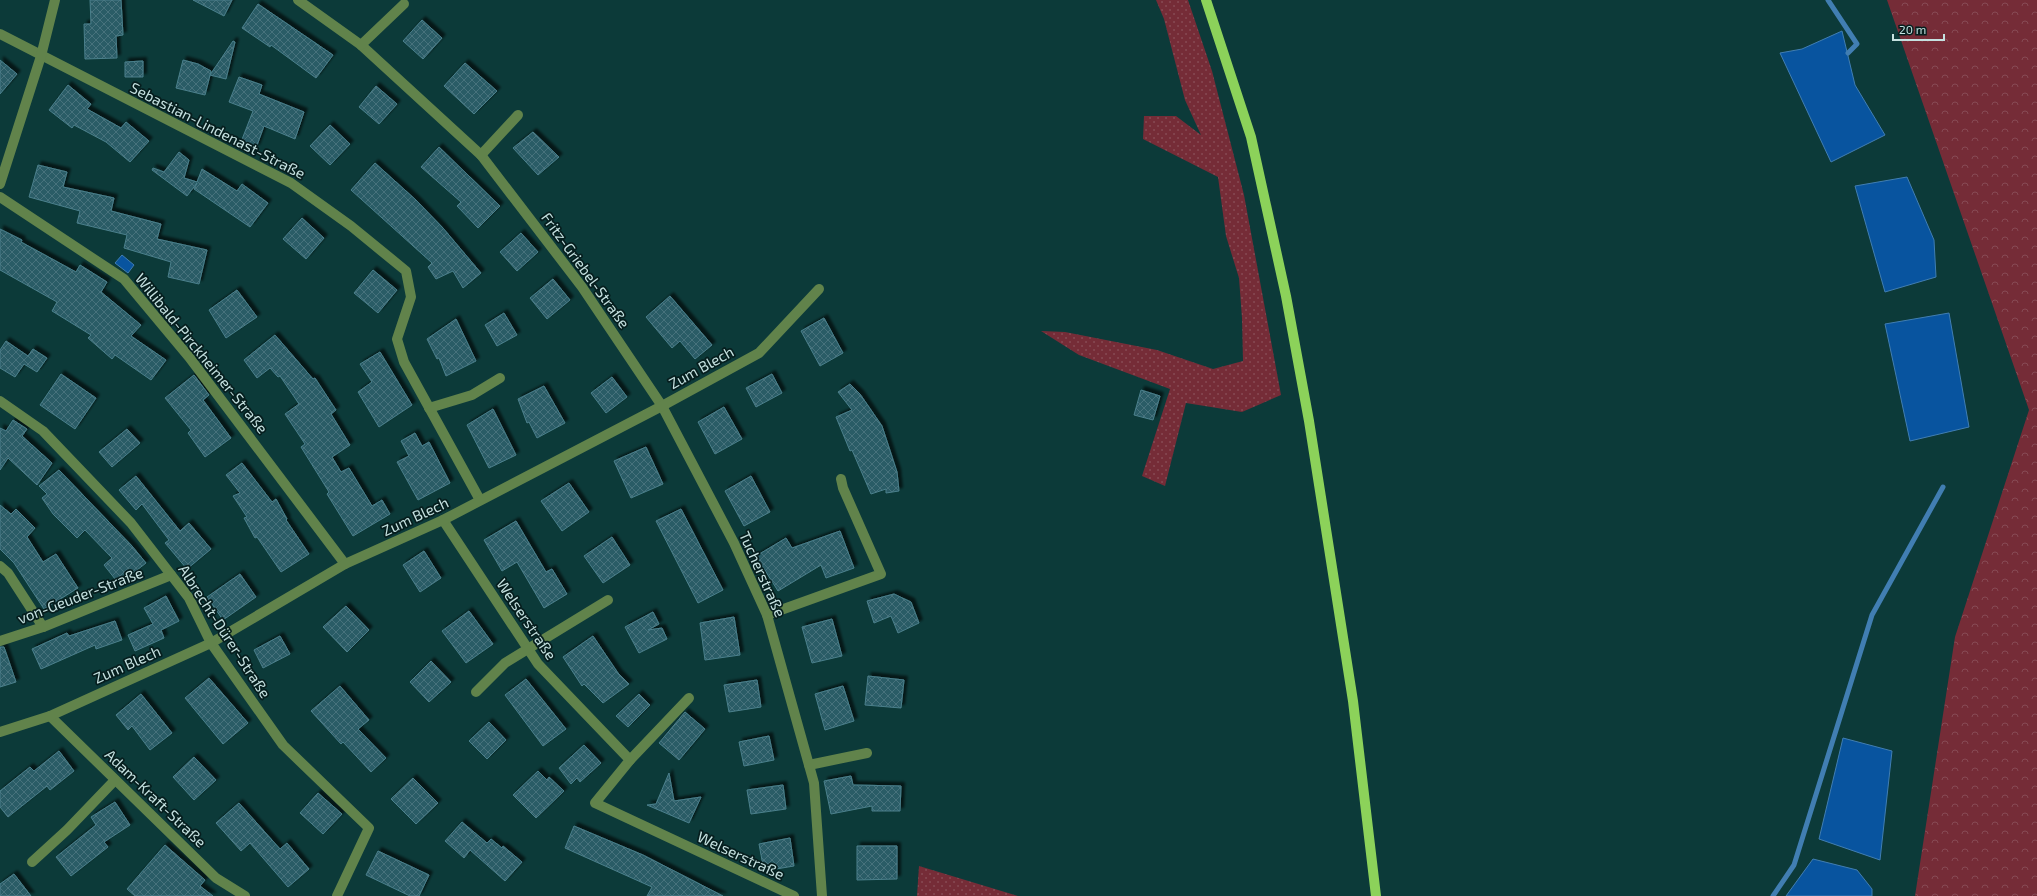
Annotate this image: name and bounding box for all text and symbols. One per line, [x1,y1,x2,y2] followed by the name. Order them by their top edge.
[1893,16,1944,42] scale bar
[1899,22,1926,36] text: 20 m
[127,78,309,182] street label: Sebastian-Lindenast-Straße
[538,209,634,331] street label: Fritz-Griebel-Straße
[132,269,272,437] street label: Willibald-Pirckheimer-Straße
[665,342,737,392] street label: Zum Blech
[379,493,451,539] street label: Zum Blech
[736,528,790,620] street label: Tucherstraße
[175,561,275,701] street label: Albrecht-Dürer-Straße
[15,563,145,627] street label: von-Geuder-Straße
[493,575,561,663] street label: Welserstraße
[91,641,163,687] street label: Zum Blech
[102,745,210,851] street label: Adam-Kraft-Straße
[695,827,787,883] street label: Welserstraße

